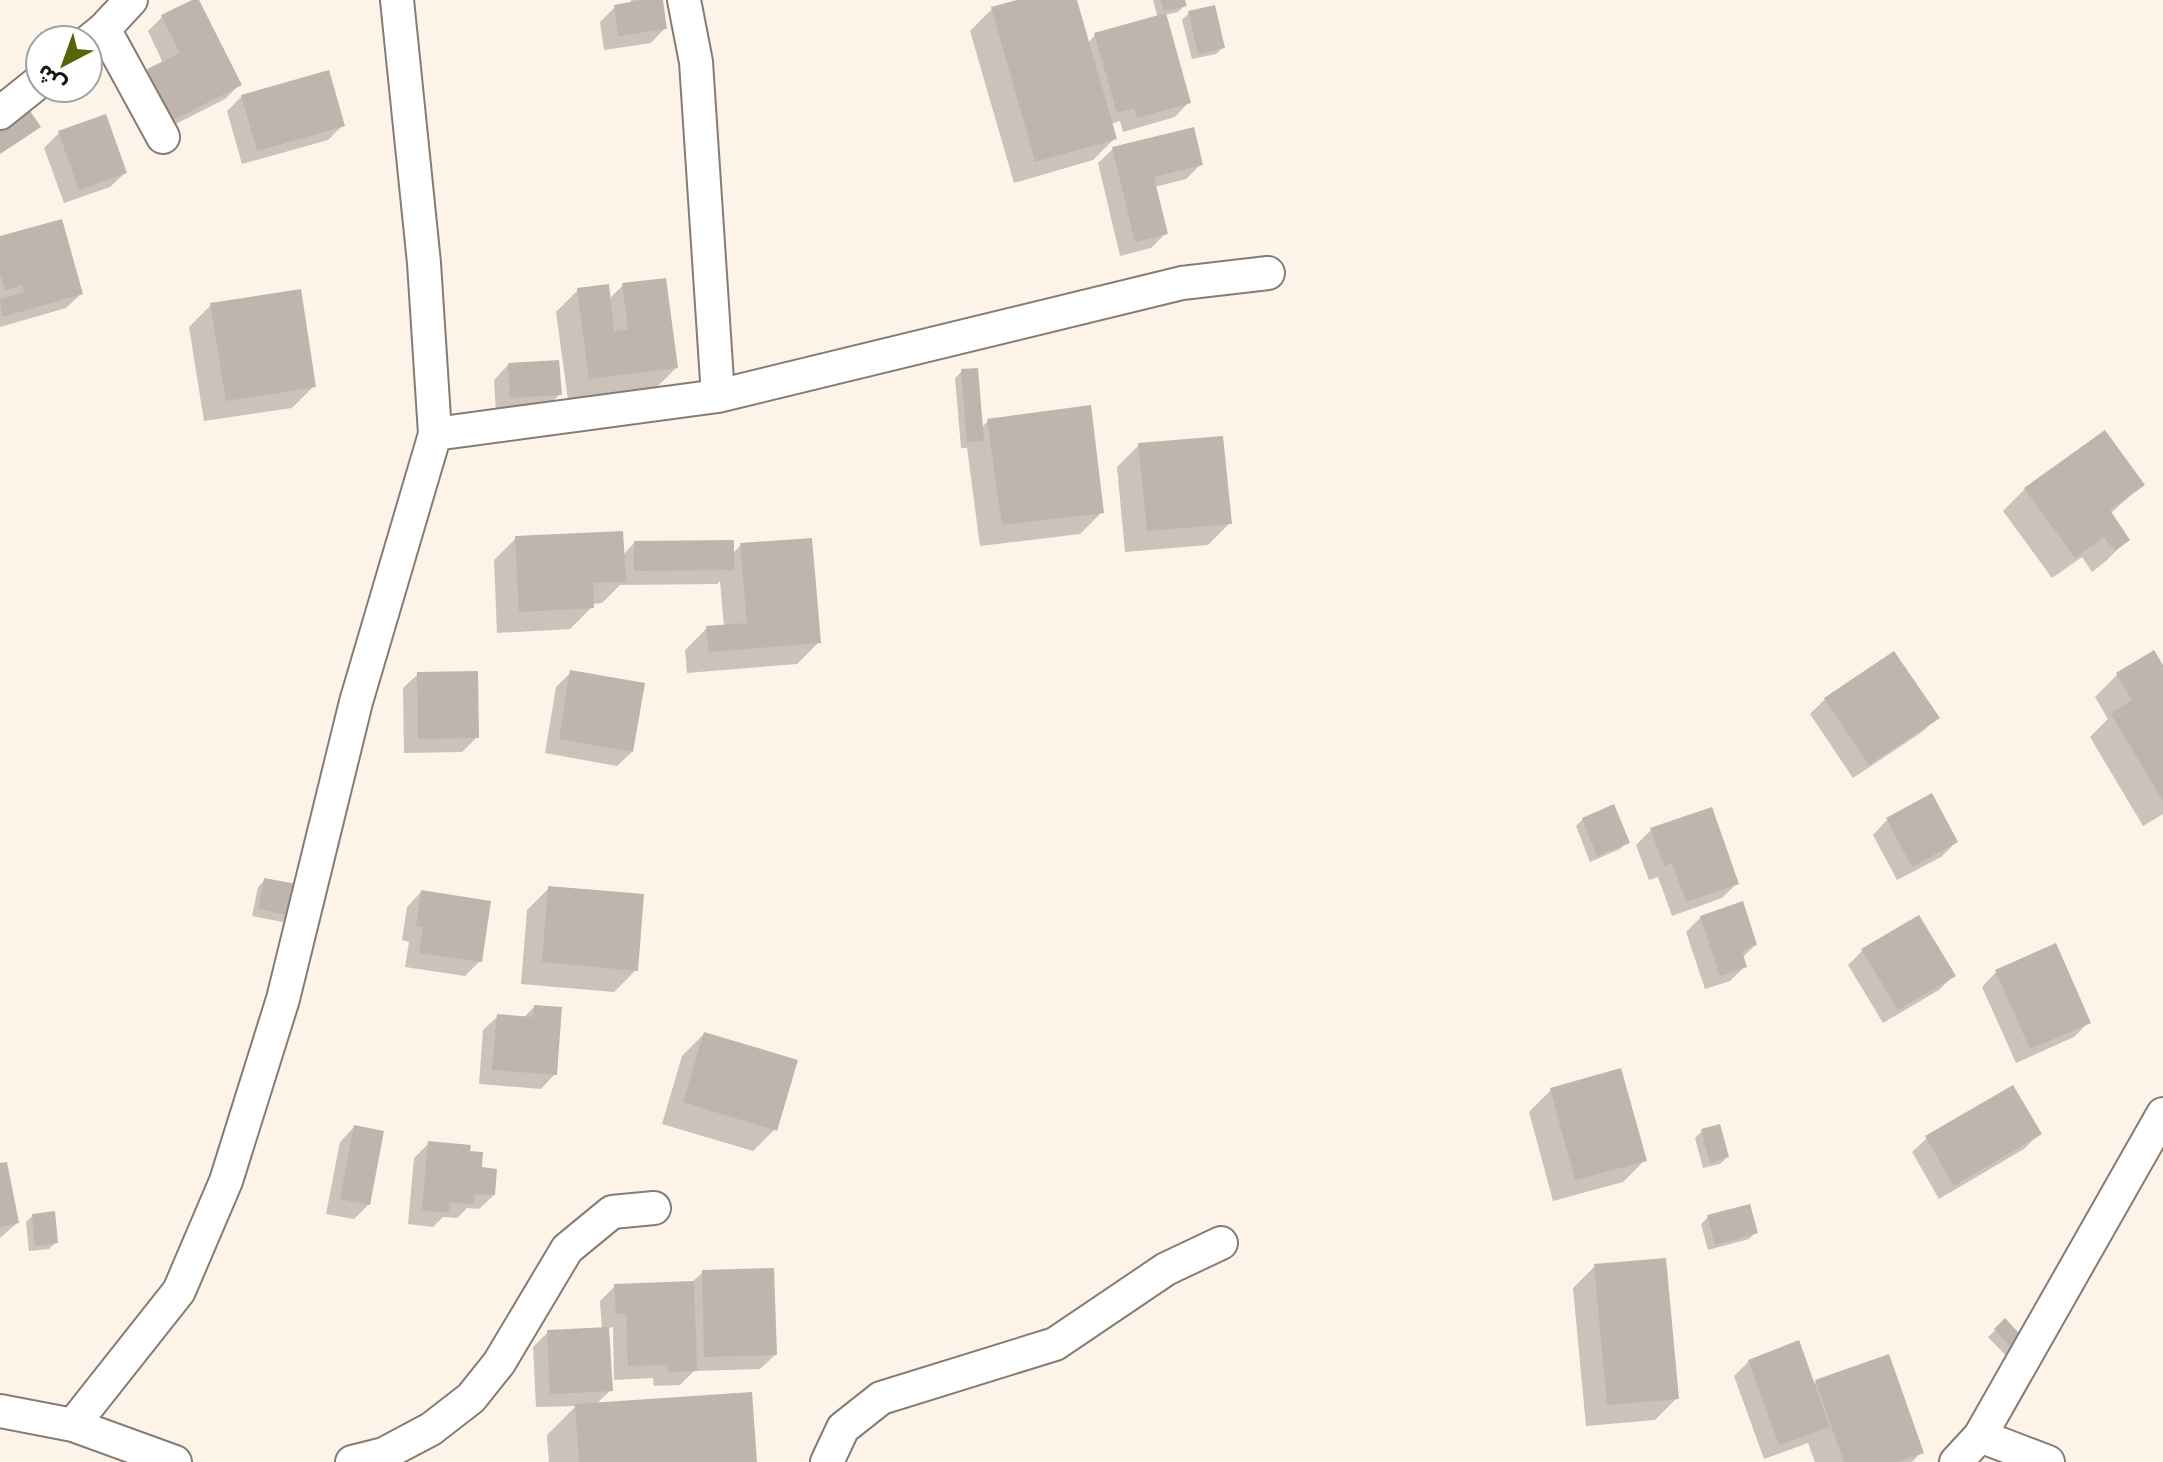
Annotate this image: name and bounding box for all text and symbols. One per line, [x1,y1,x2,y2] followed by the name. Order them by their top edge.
[24,24,104,104] north arrow
[29,59,71,101] text: ش

